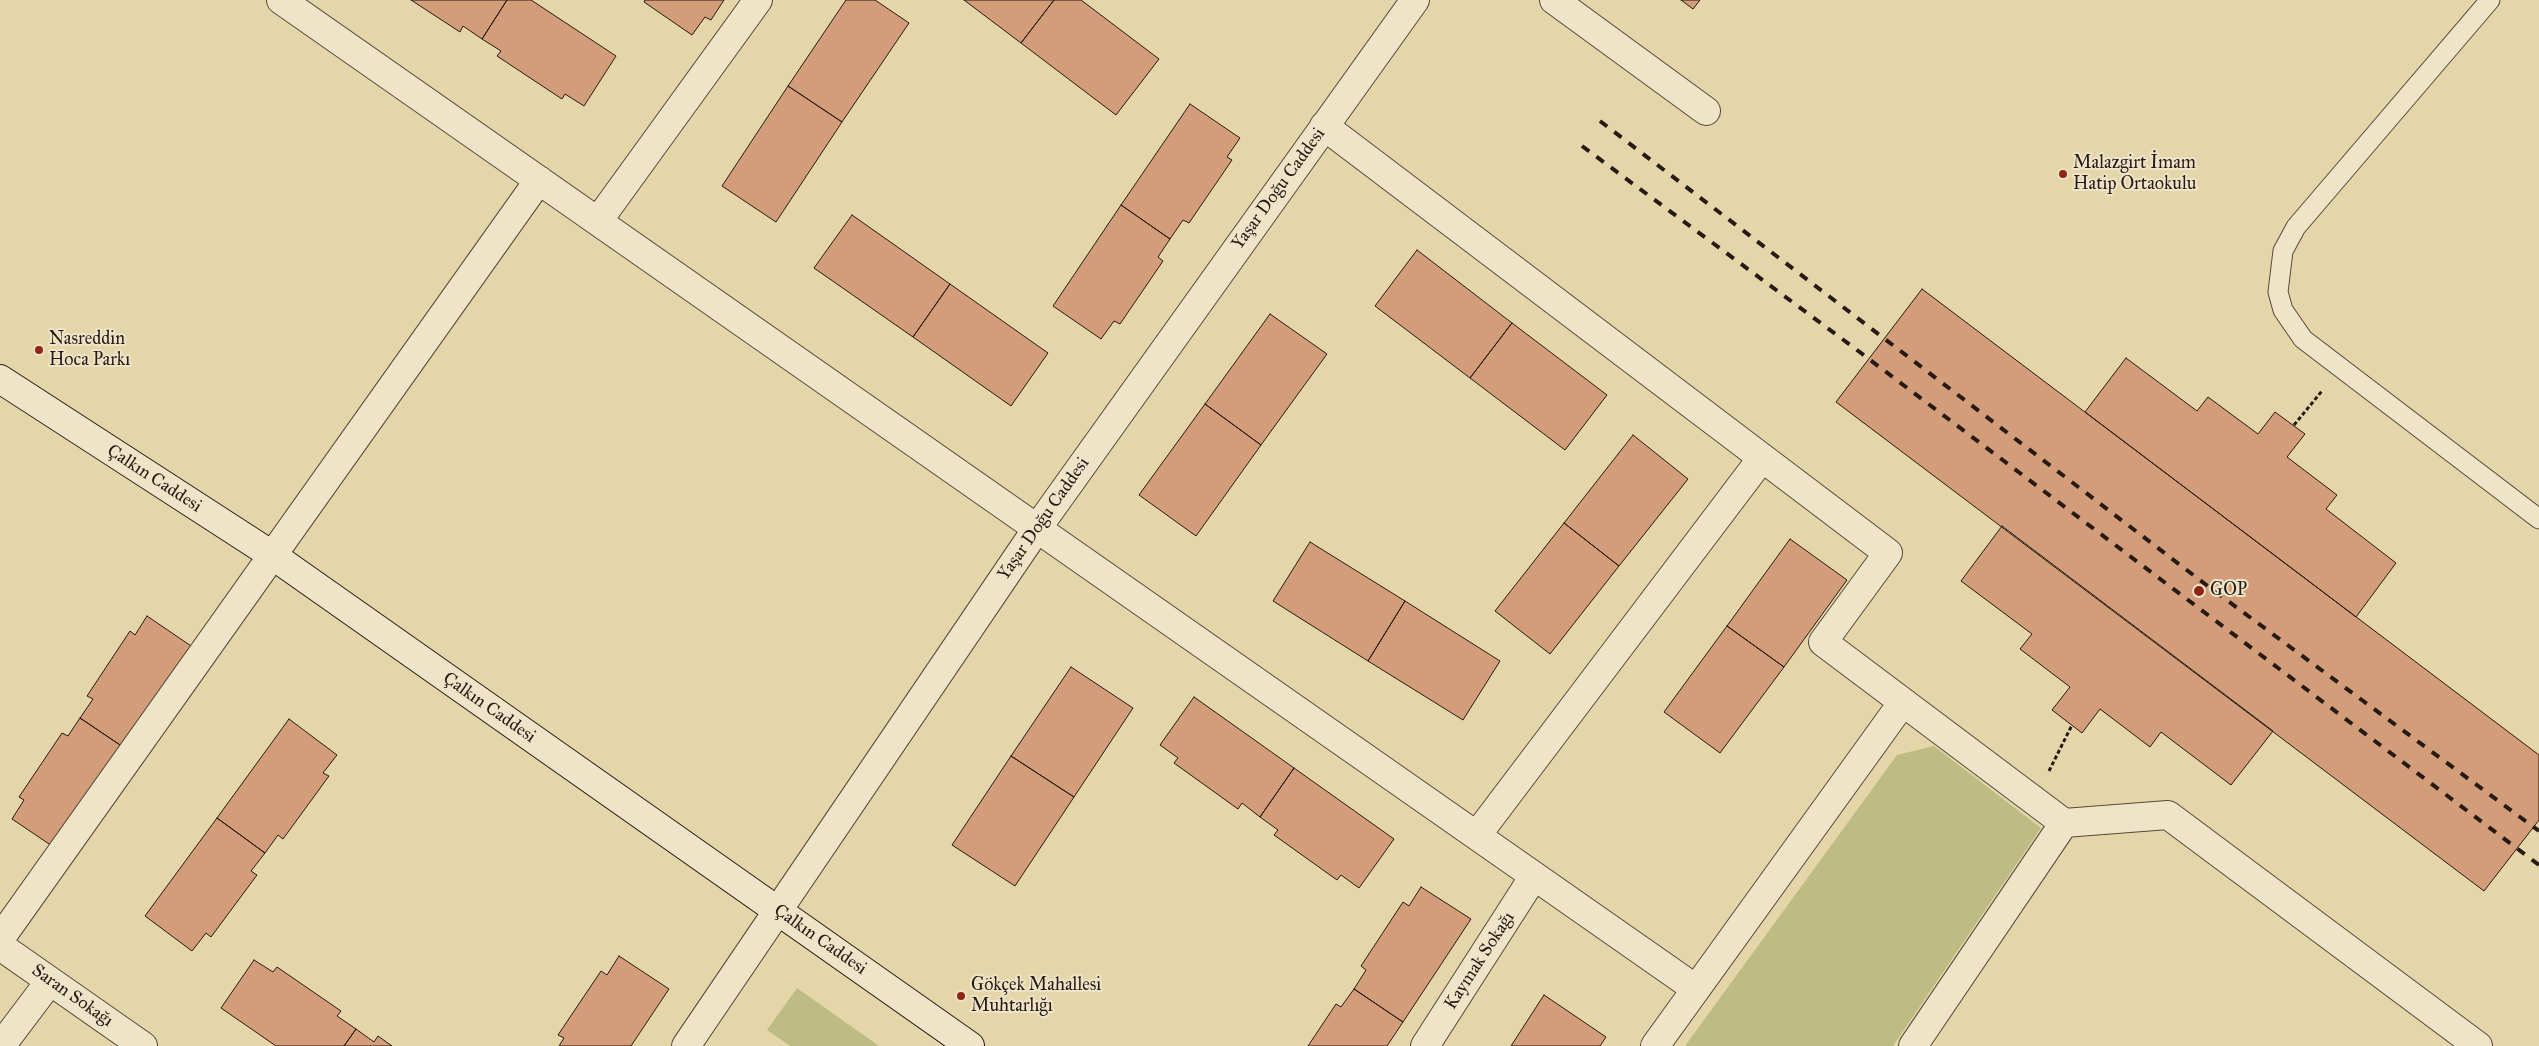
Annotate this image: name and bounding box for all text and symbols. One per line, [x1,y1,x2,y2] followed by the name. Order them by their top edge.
[1228,124,1330,254] street label: Yaşar Doğu Caddesi
[2073,153,2196,195] place label: Malazgirt İmam Hatip Ortaokulu
[2057,168,2069,180] marker: Malazgirt İmam Hatip Ortaokulu
[49,329,130,372] place label: Nasreddin Hoca Parkı
[33,344,45,356] marker: Nasreddin Hoca Parkı
[103,440,205,518] street label: Çalkın Caddesi
[994,453,1094,585] street label: Yaşar Doğu Caddesi
[2210,580,2247,602] place label: GOP
[2192,584,2206,598] marker: GOP
[438,668,540,748] street label: Çalkın Caddesi
[769,900,871,980] street label: Çalkın Caddesi
[1440,908,1520,1014] street label: Kaymak Sokağı
[27,960,117,1032] street label: Saran Sokağı
[971,975,1101,1018] place label: Gökçek Mahallesi Muhtarlığı
[955,990,967,1002] marker: Gökçek Mahallesi Muhtarlığı

